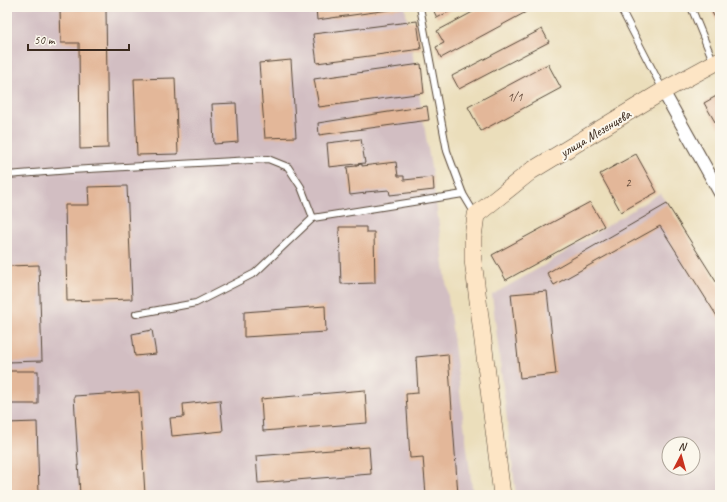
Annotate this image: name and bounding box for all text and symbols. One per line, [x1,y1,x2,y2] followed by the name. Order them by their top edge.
[28,26,129,52] scale bar
[34,32,56,48] text: 50 m
[508,89,523,105] house number: 1/1
[556,105,634,162] street label: улица Мезенцева
[625,175,632,191] house number: 2
[661,436,701,476] north arrow
[678,439,688,454] text: N

